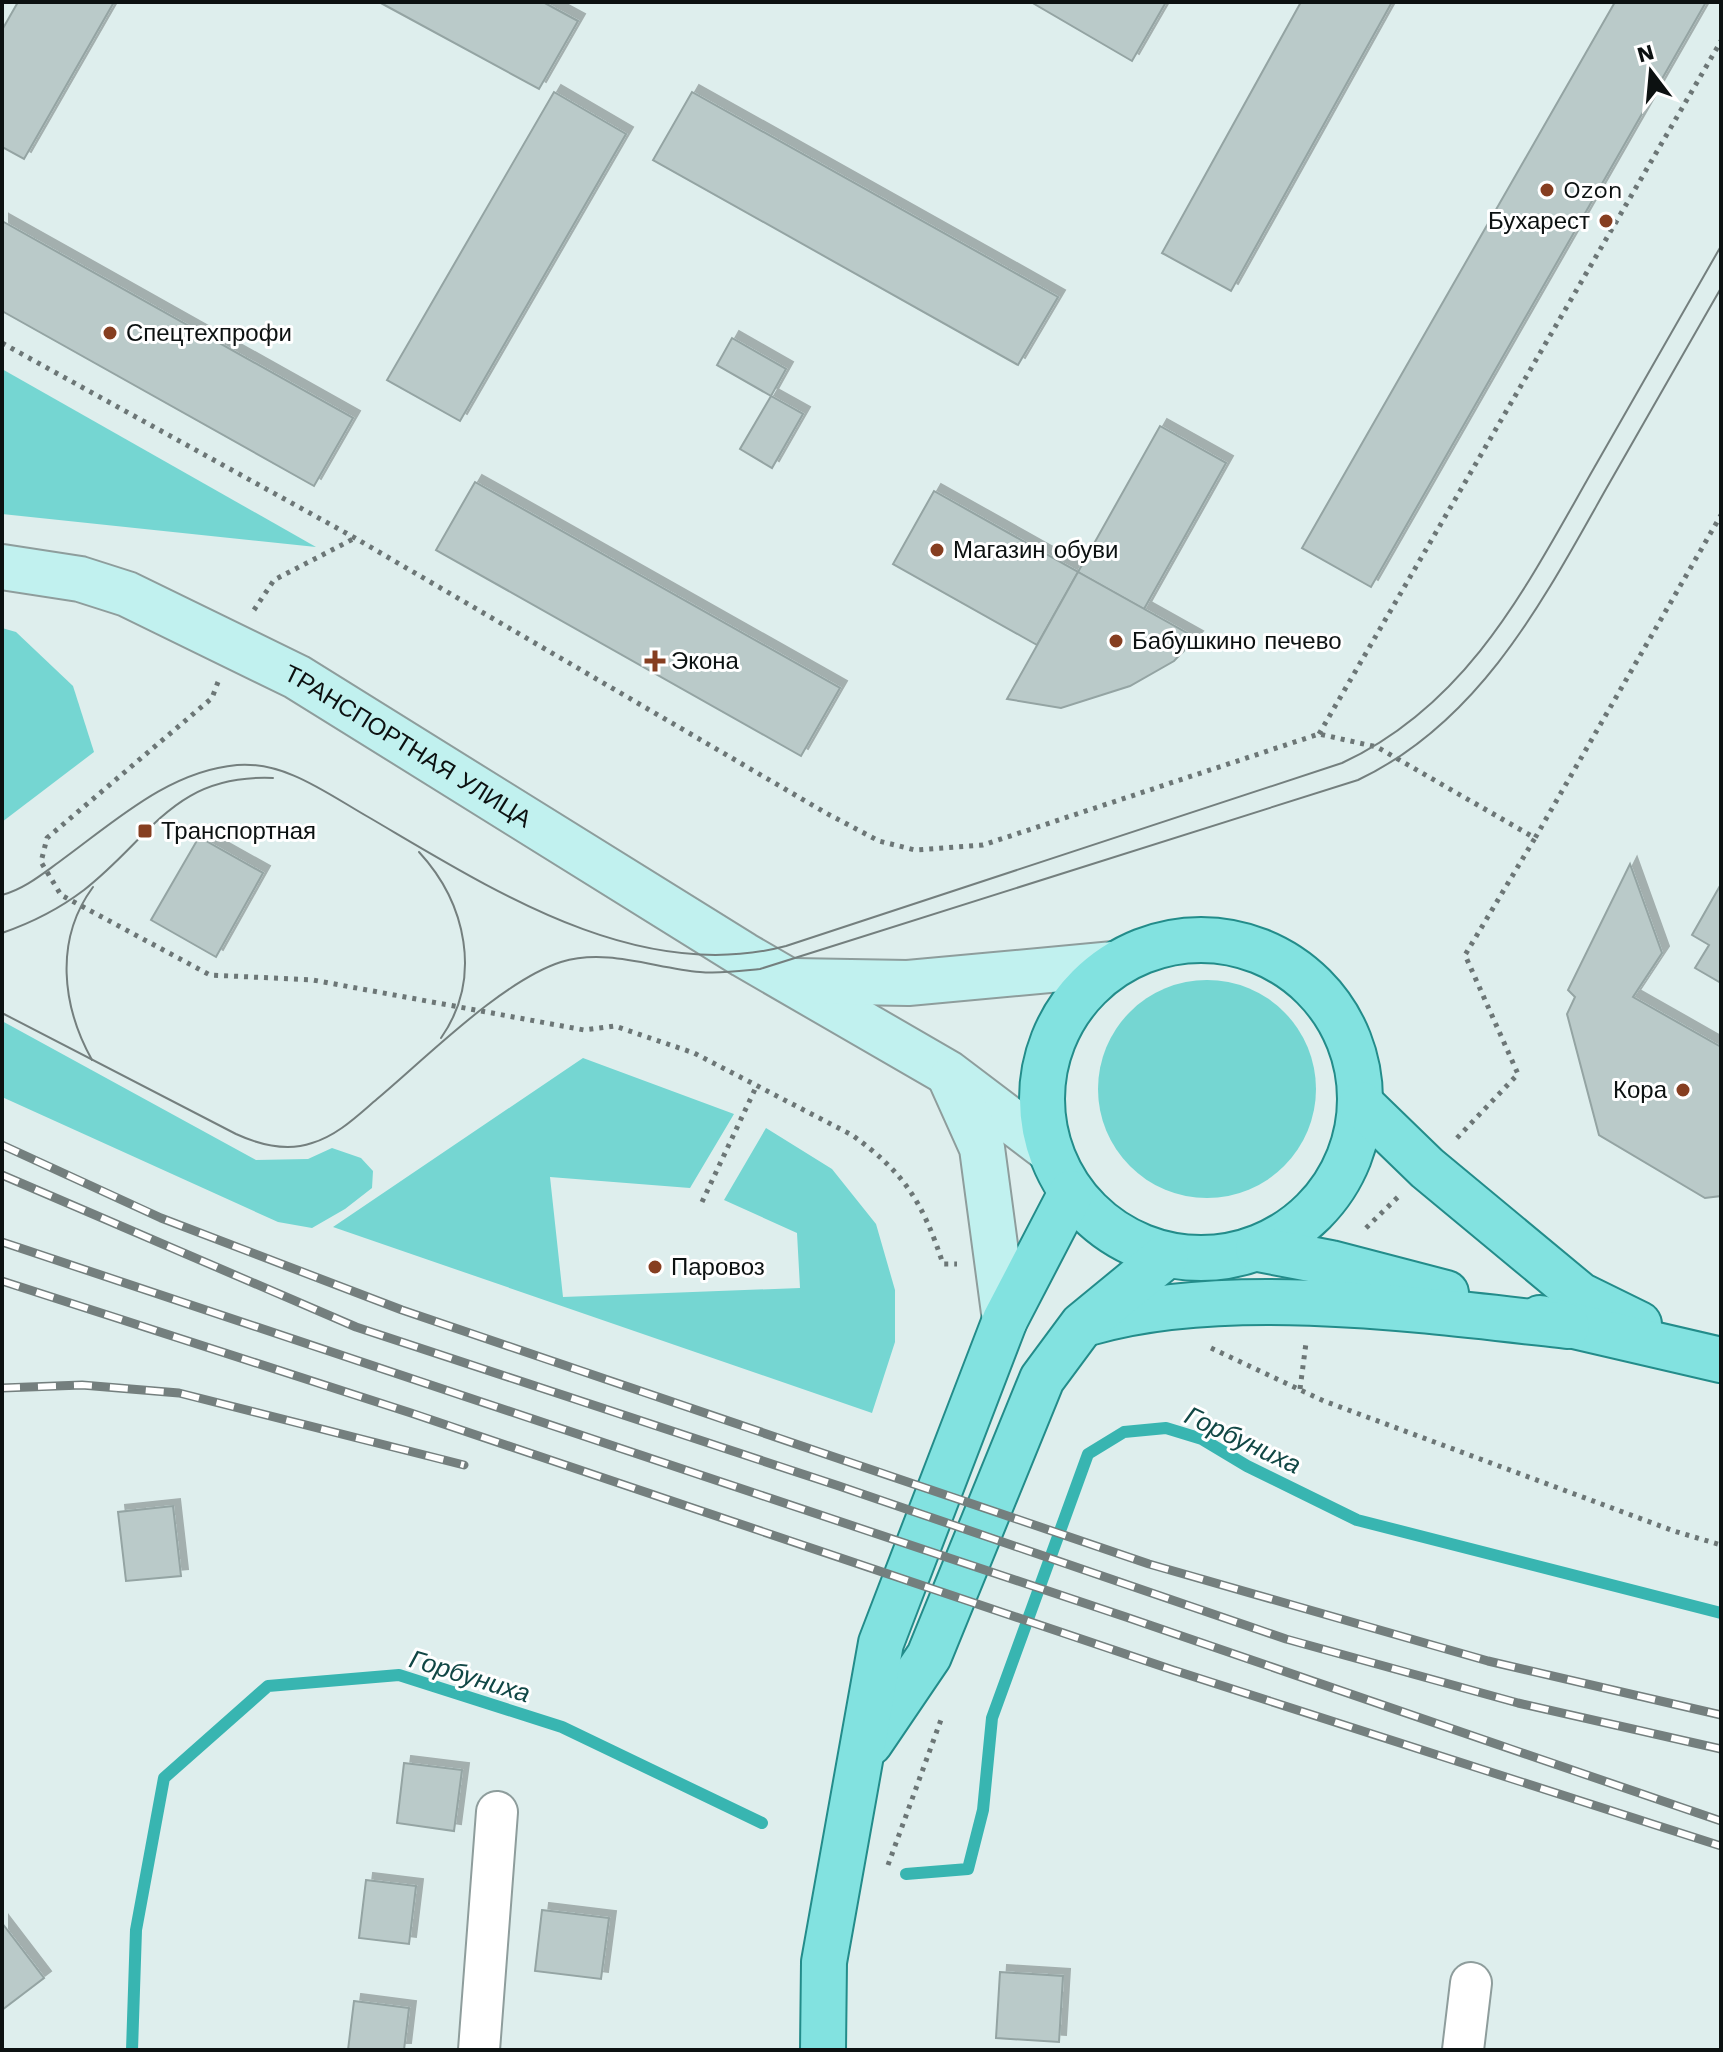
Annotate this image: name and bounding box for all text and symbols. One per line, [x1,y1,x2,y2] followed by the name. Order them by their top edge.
[1611,32,1691,112] north arrow
[1634,39,1657,68] text: N
[1563,176,1623,204] place label: Ozon
[1538,181,1556,199] marker: Ozon
[1488,207,1590,235] place label: Бухарест
[1597,212,1615,230] marker: Бухарест
[126,319,292,347] place label: Спецтехпрофи
[101,324,119,342] marker: Спецтехпрофи
[953,536,1119,564] place label: Магазин обуви
[928,541,946,559] marker: Магазин обуви
[1132,627,1342,655] place label: Бабушкино печево
[1107,632,1125,650] marker: Бабушкино печево
[671,647,740,675] place label: Экона
[646,652,664,670] marker: Экона
[280,659,536,833] street label: ТРАНСПОРТНАЯ УЛИЦА
[161,817,316,845] place label: Транспортная
[136,822,154,840] marker: Транспортная
[1613,1076,1668,1104] place label: Кора
[1674,1081,1692,1099] marker: Кора
[671,1253,765,1281] place label: Паровоз
[646,1258,664,1276] marker: Паровоз
[1180,1400,1306,1480] water label: Горбуниха
[406,1643,534,1709] water label: Горбуниха

